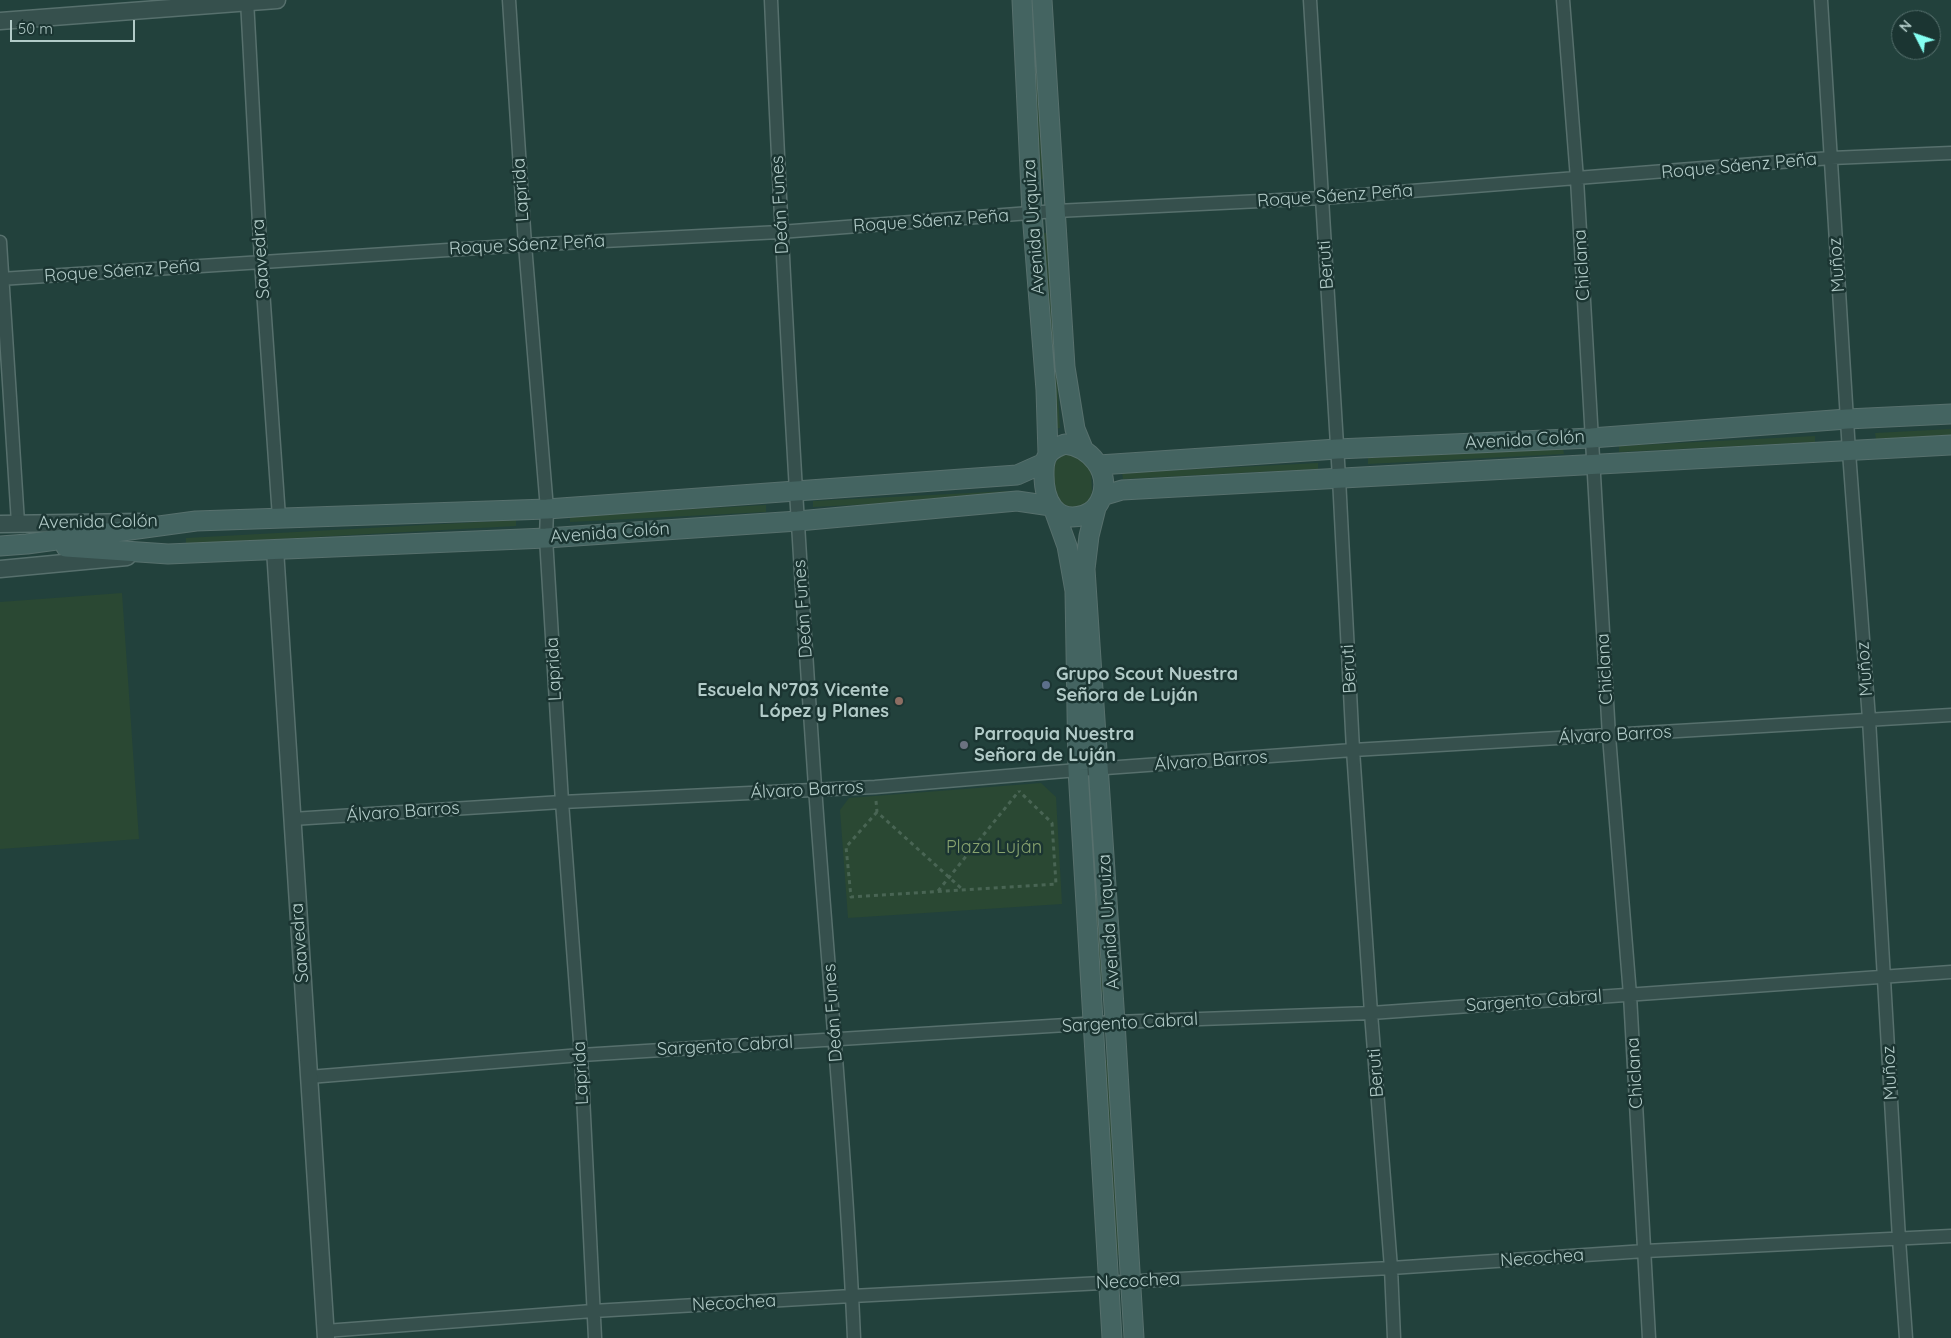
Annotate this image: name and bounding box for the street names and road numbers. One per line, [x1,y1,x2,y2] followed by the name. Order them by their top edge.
[1660,148,1818,184] street label: Roque Sáenz Peña
[767,155,793,255] street label: Deán Funes
[508,157,534,223] street label: Laprida
[1018,159,1050,295] street label: Avenida Urquiza
[1256,180,1414,212] street label: Roque Sáenz Peña
[852,205,1010,237] street label: Roque Sáenz Peña
[247,218,275,300] street label: Saavedra
[1569,229,1595,301] street label: Chiclana
[448,230,606,260] street label: Roque Sáenz Peña
[1824,237,1850,293] street label: Muñoz
[1314,240,1338,290] street label: Beruti
[43,255,201,287] street label: Roque Sáenz Peña
[1465,426,1585,454] street label: Avenida Colón
[38,510,158,534] street label: Avenida Colón
[550,518,670,548] street label: Avenida Colón
[789,559,817,659] street label: Deán Funes
[1592,633,1618,705] street label: Chiclana
[542,636,566,702] street label: Laprida
[1852,641,1878,697] street label: Muñoz
[1337,644,1361,694] street label: Beruti
[1558,721,1672,749] street label: Álvaro Barros
[1154,746,1268,776] street label: Álvaro Barros
[750,776,864,804] street label: Álvaro Barros
[346,797,460,827] street label: Álvaro Barros
[1093,854,1125,990] street label: Avenida Urquiza
[286,902,314,984] street label: Saavedra
[819,963,847,1063] street label: Deán Funes
[1465,985,1603,1017] street label: Sargento Cabral
[1061,1009,1199,1037] street label: Sargento Cabral
[656,1032,794,1060] street label: Sargento Cabral
[1622,1037,1648,1109] street label: Chiclana
[569,1040,593,1106] street label: Laprida
[1878,1045,1902,1101] street label: Muñoz
[1364,1048,1388,1098] street label: Beruti
[1499,1244,1585,1272] street label: Necochea
[1095,1268,1181,1294] street label: Necochea
[691,1290,777,1316] street label: Necochea

